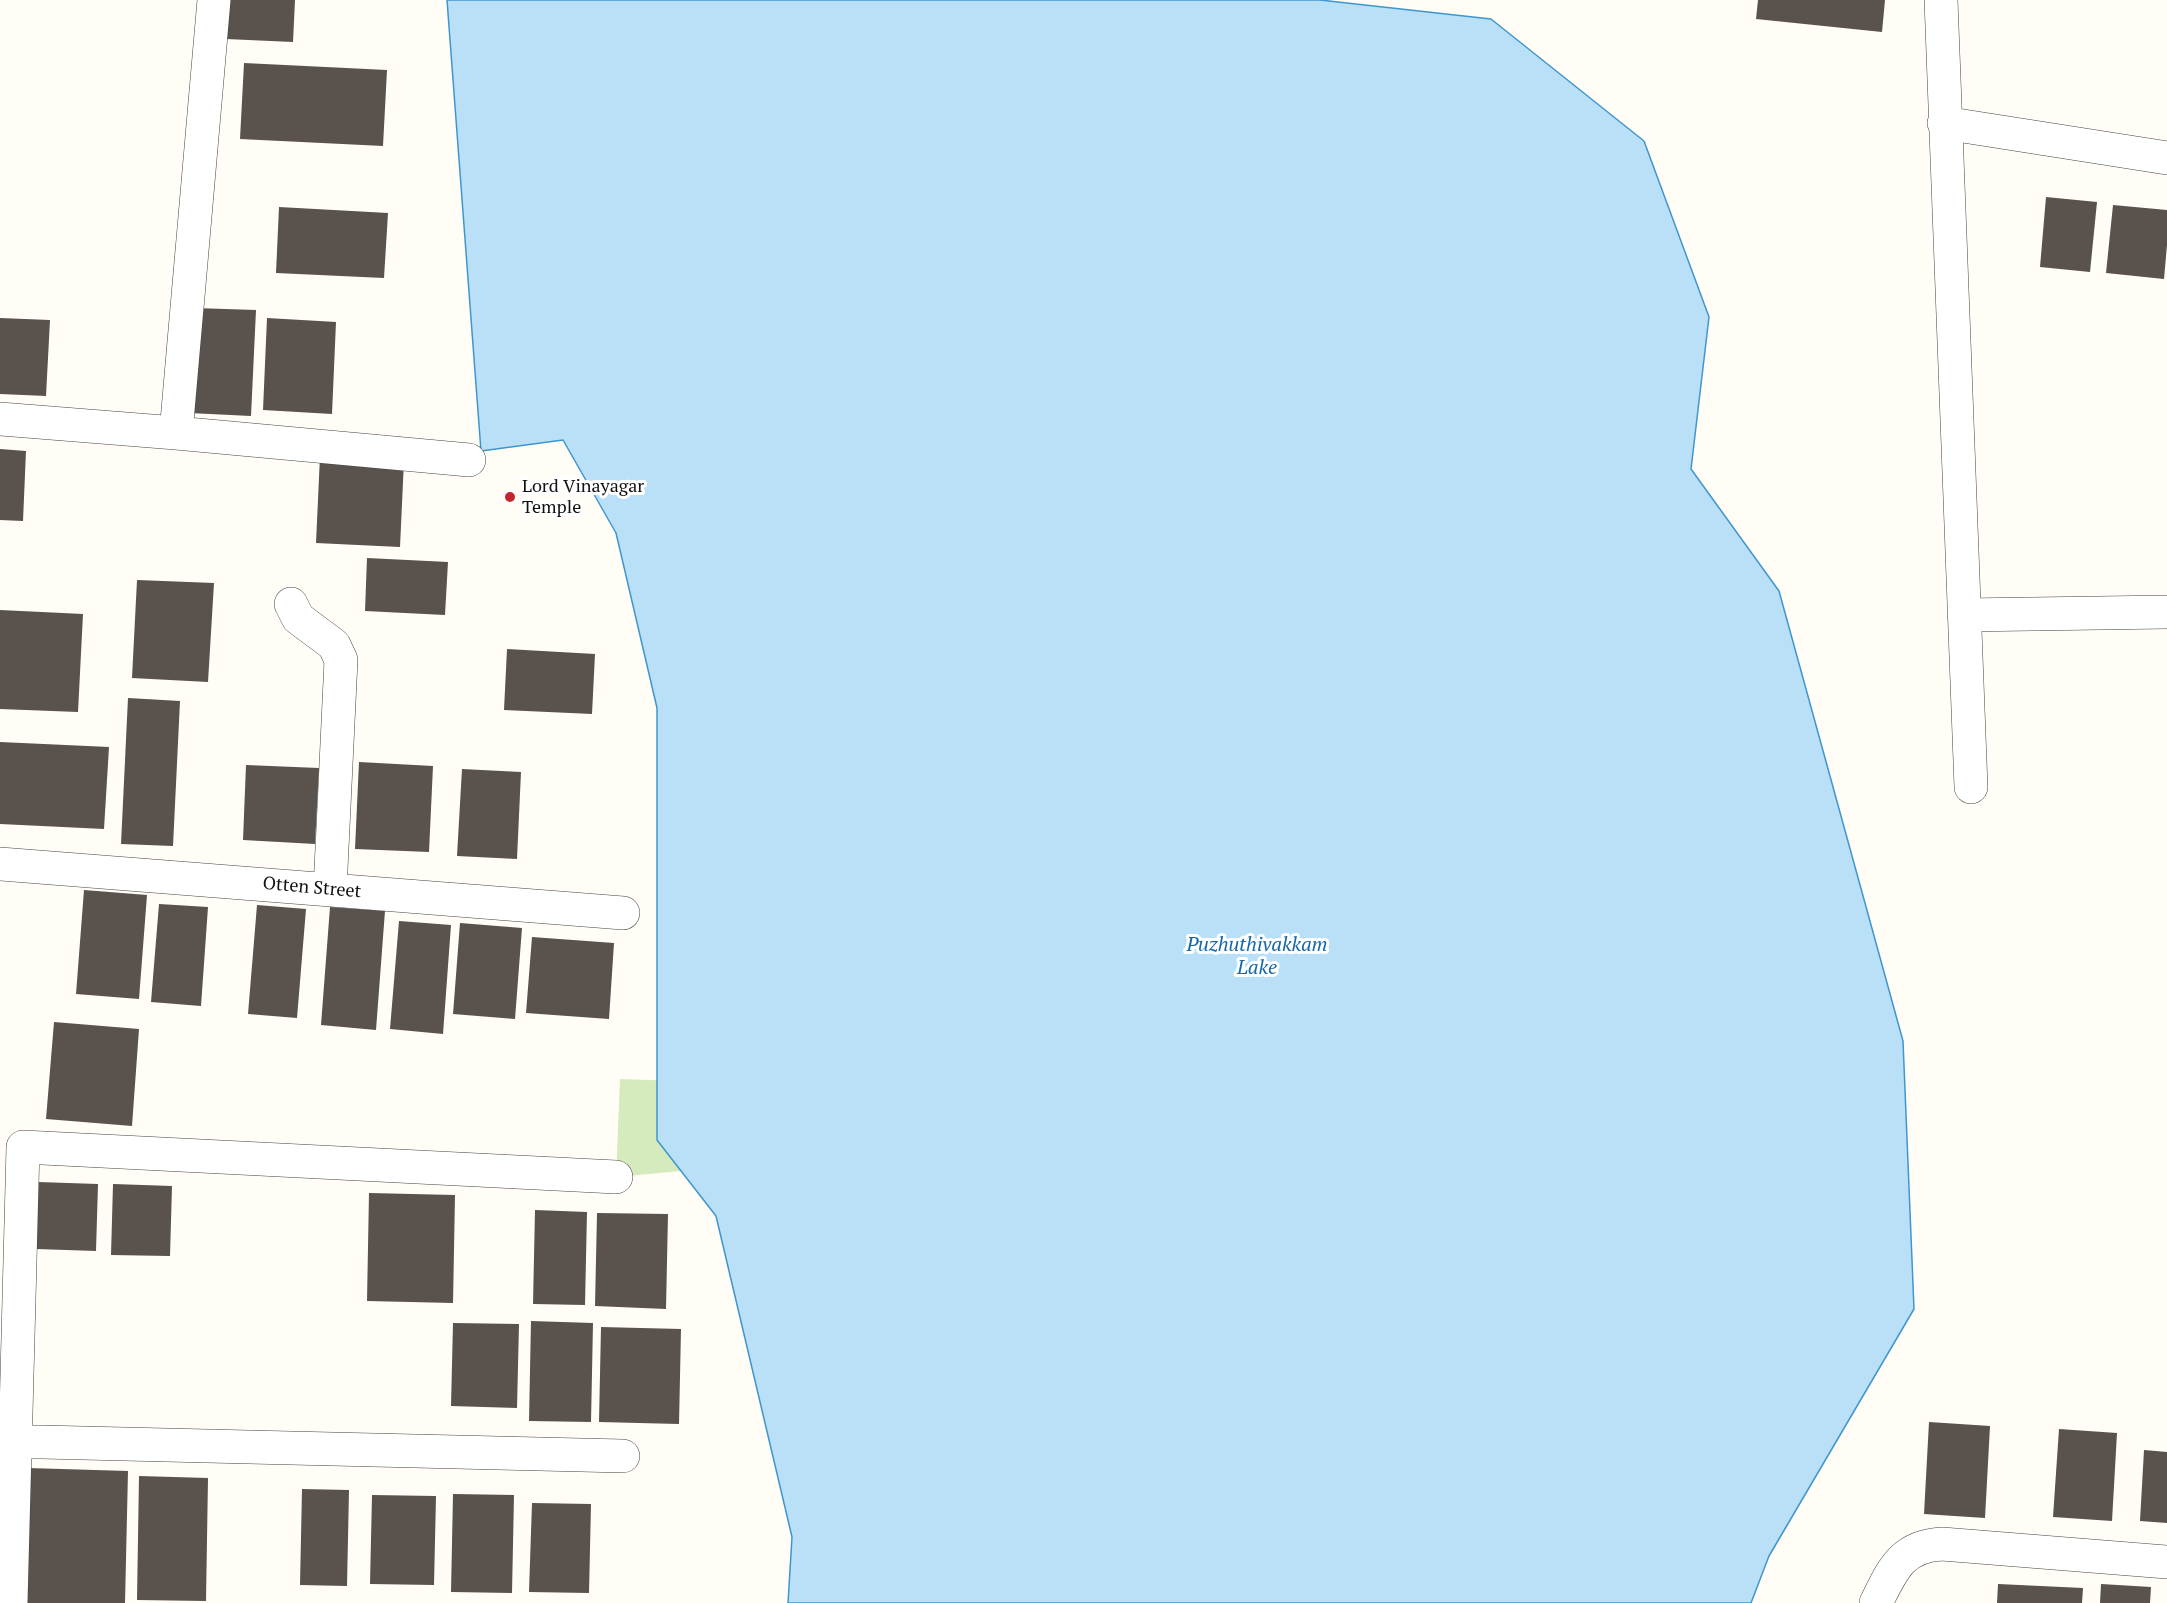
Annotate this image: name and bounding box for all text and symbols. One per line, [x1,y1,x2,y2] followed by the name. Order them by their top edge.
[522,476,644,518] place label: Lord Vinayagar Temple
[503,490,517,504] marker: Lord Vinayagar Temple
[262,873,362,903] street label: Otten Street
[1186,933,1328,980] water label: Puzhuthivakkam Lake

